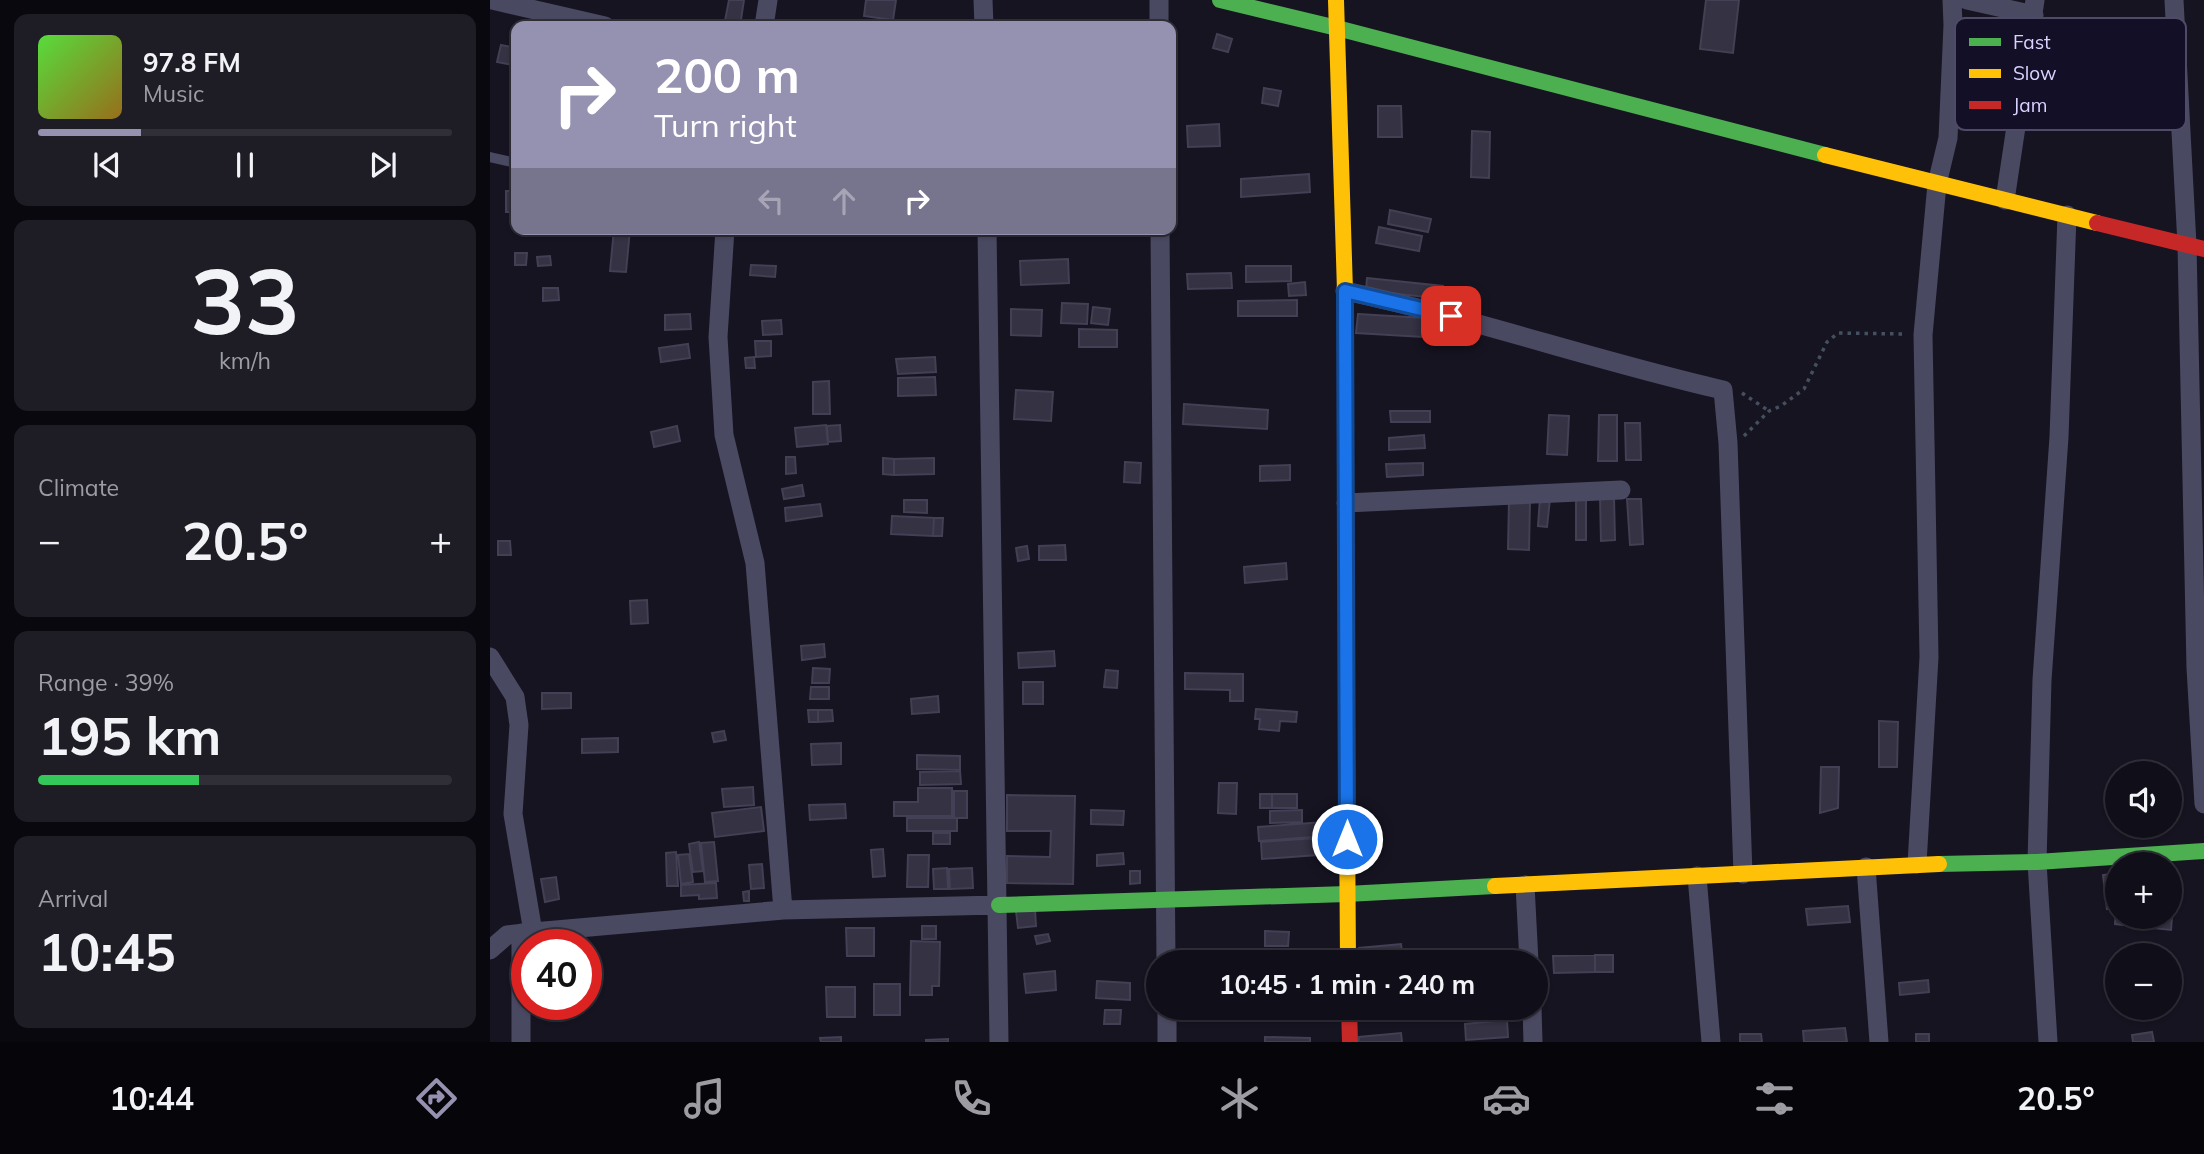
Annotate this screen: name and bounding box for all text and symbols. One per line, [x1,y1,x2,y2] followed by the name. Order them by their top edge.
[1955,18,2186,130] legend
[2013,30,2051,54] text: Fast
[654,44,800,105] text: 200 m
[143,46,241,79] text: 97.8 FM
[539,49,630,140] icon: right
[2013,61,2057,85] text: Slow
[143,79,204,108] text: Music
[2013,93,2047,117] text: Jam
[654,105,797,145] text: Turn right
[88,146,126,184] icon: previous
[226,146,264,184] icon: pause
[364,146,402,184] icon: next
[752,182,790,220] icon: left
[825,182,863,220] icon: ahead
[898,182,936,220] icon: right
[190,243,300,357] text: 33
[1421,286,1481,346] pin
[1432,297,1470,335] icon: arrive
[219,346,271,375] text: km/h
[38,473,119,502] text: Climate
[182,508,308,573] text: 20.5°
[38,516,61,564] text: −
[429,516,452,564] text: +
[38,668,174,697] text: Range · 39%
[38,703,221,768] text: 195 km
[2105,761,2182,1020] map controls
[2105,761,2182,838] button: sound
[1310,802,1384,876] position arrow
[2105,852,2182,929] button: +
[38,884,108,913] text: Arrival
[38,919,176,984] text: 10:45
[511,929,602,1020] speed limit sign: 40
[2105,943,2182,1020] button: −
[1219,968,1475,1001] text: 10:45 · 1 min · 240 m
[412,1074,461,1123] icon: directions
[680,1074,729,1123] icon: music
[947,1074,996,1123] icon: phone
[1215,1074,1264,1123] icon: climate
[1482,1074,1531,1123] icon: car
[1750,1074,1799,1123] icon: filters
[109,1078,194,1118] text: 10:44
[2017,1078,2095,1118] text: 20.5°

